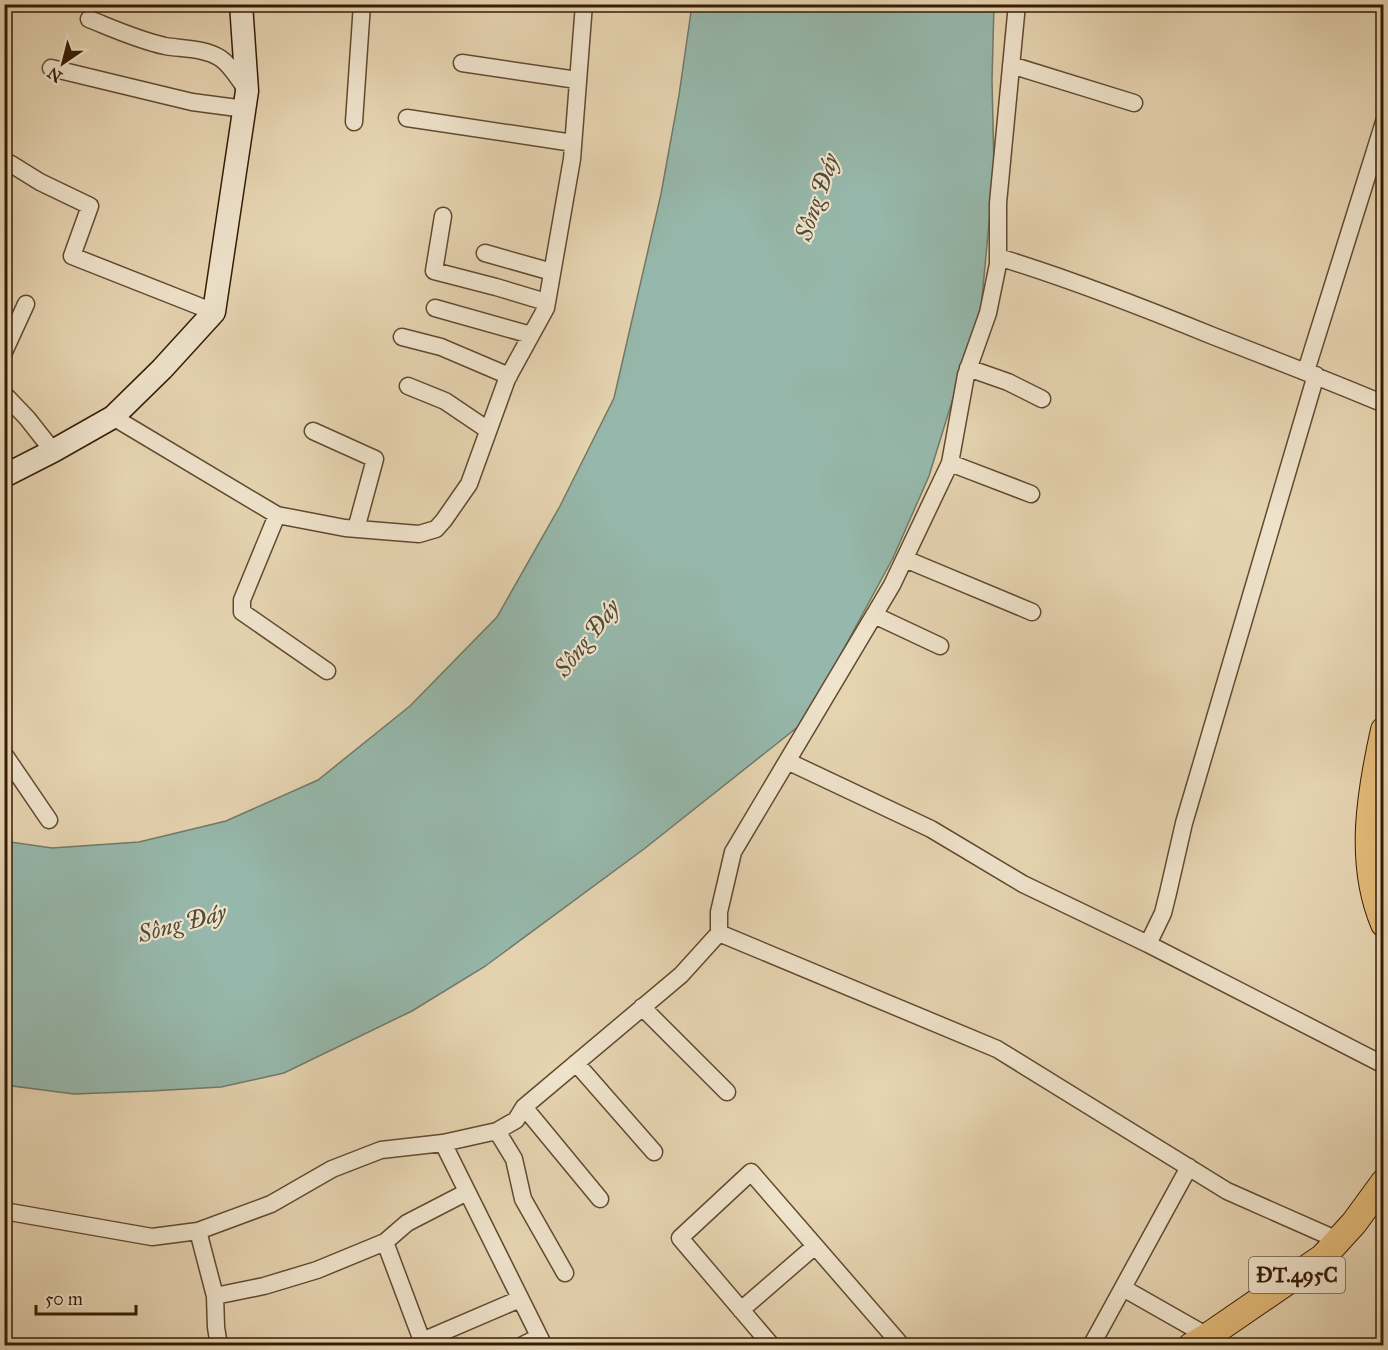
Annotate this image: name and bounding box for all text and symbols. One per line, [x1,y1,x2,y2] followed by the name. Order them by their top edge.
[33,33,93,93] north arrow
[43,63,66,87] text: N
[788,149,846,245] water label: Sông Đáy
[547,592,627,684] water label: Sông Đáy
[134,897,230,949] water label: Sông Đáy
[1249,1257,1345,1293] road number: ĐT.495C
[36,1278,136,1316] scale bar
[45,1288,83,1310] text: 50 m

